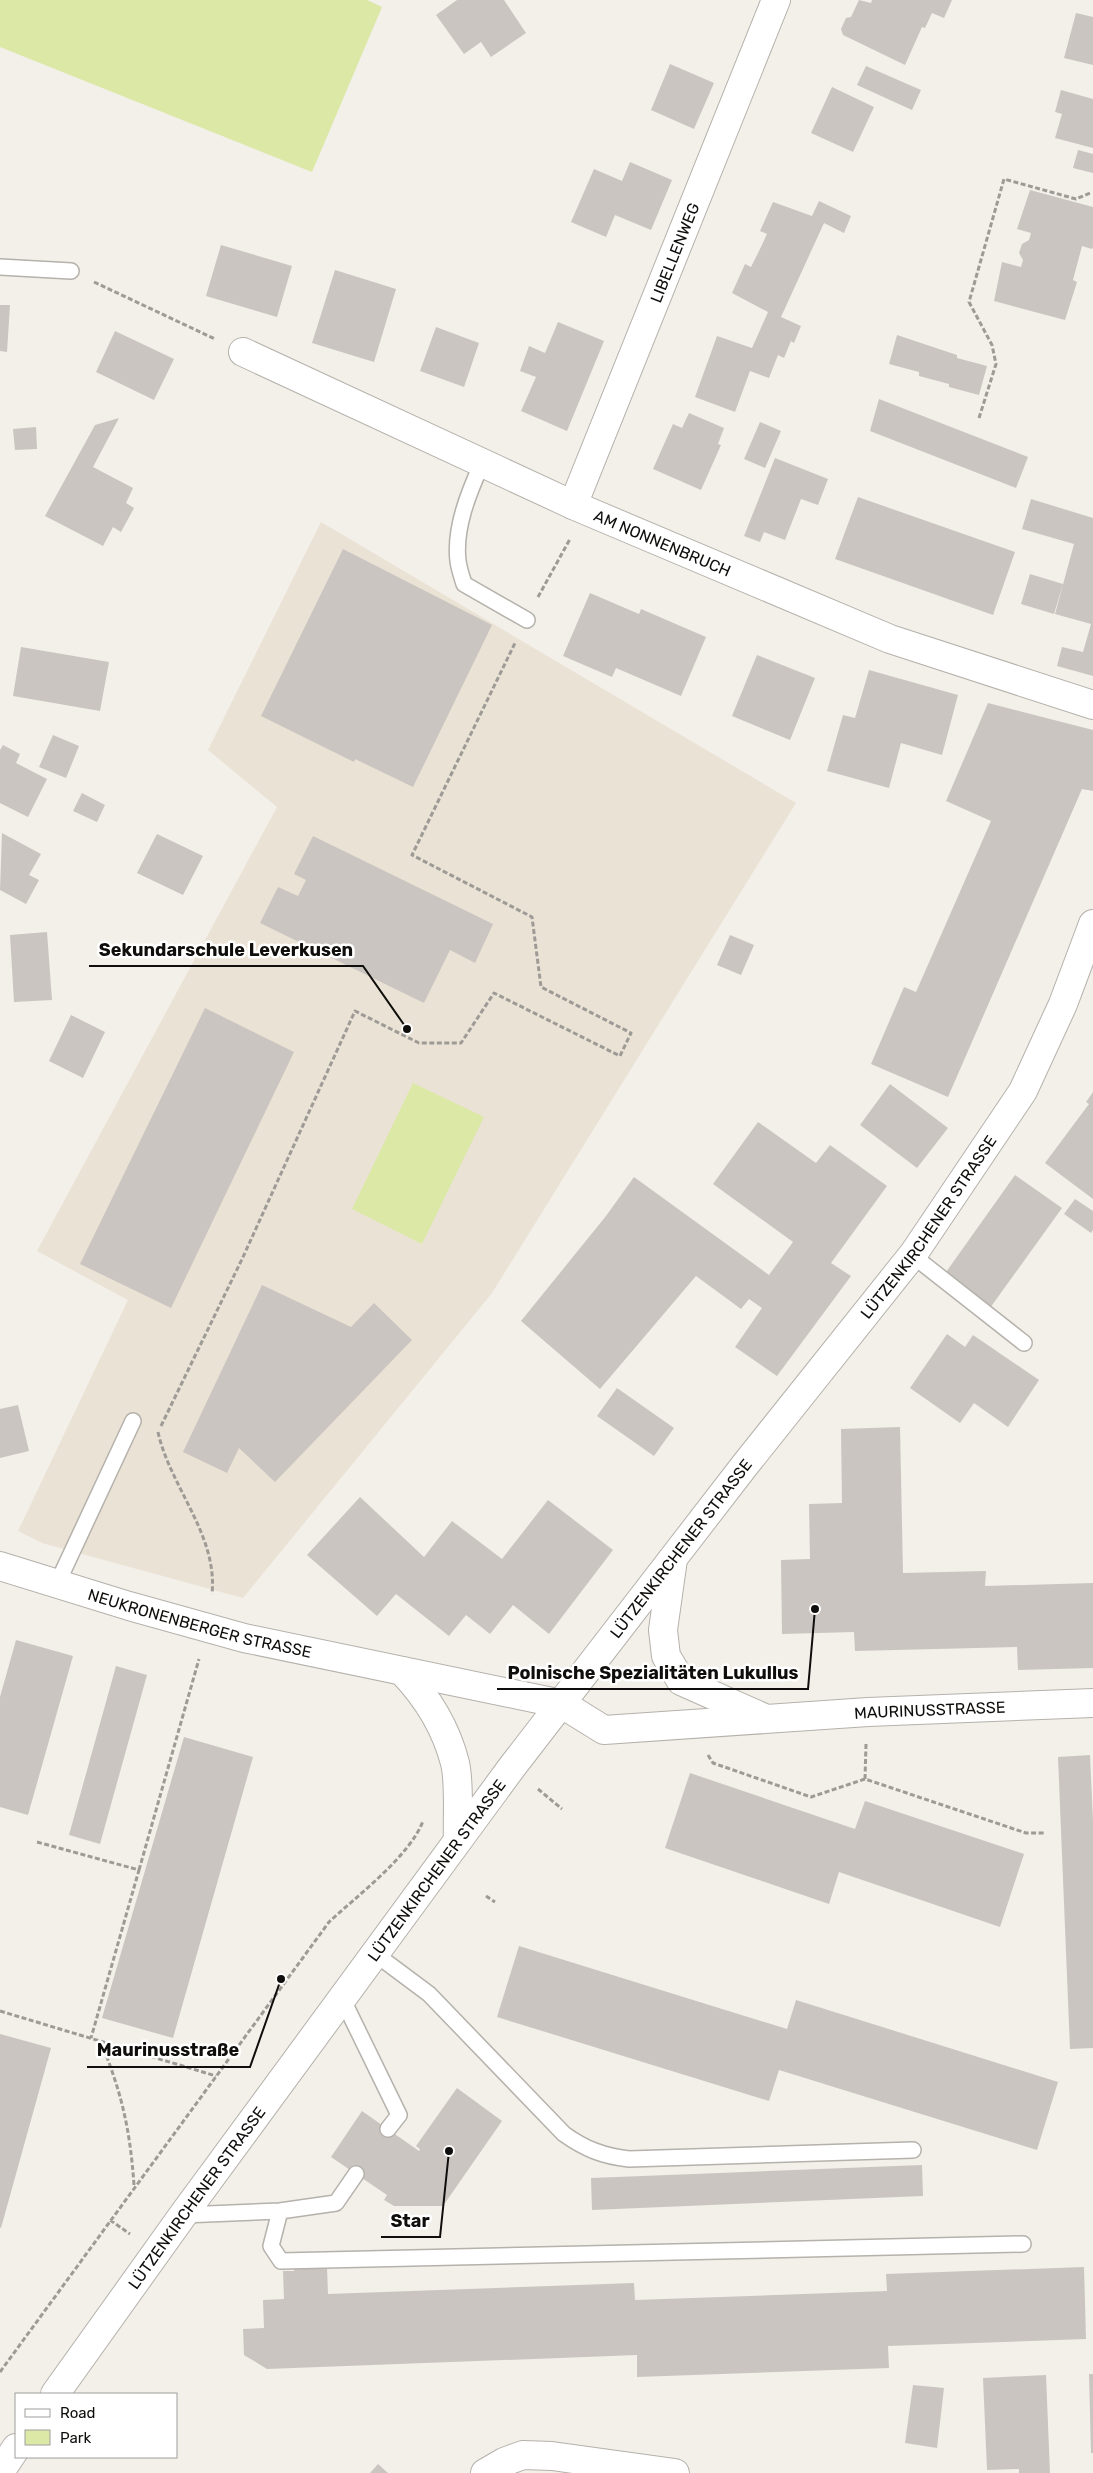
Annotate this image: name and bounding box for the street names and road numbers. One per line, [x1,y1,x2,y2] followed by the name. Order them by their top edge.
[646,200,703,305] street label: LIBELLENWEG
[591,506,734,580] street label: AM NONNENBRUCH
[856,1132,1000,1322] street label: LÜTZENKIRCHENER STRASSE
[606,1455,756,1642] street label: LÜTZENKIRCHENER STRASSE
[86,1584,313,1661] street label: NEUKRONENBERGER STRASSE
[853,1697,1006,1722] street label: MAURINUSSTRASSE
[363,1775,509,1965] street label: LÜTZENKIRCHENER STRASSE
[124,2103,269,2293] street label: LÜTZENKIRCHENER STRASSE

